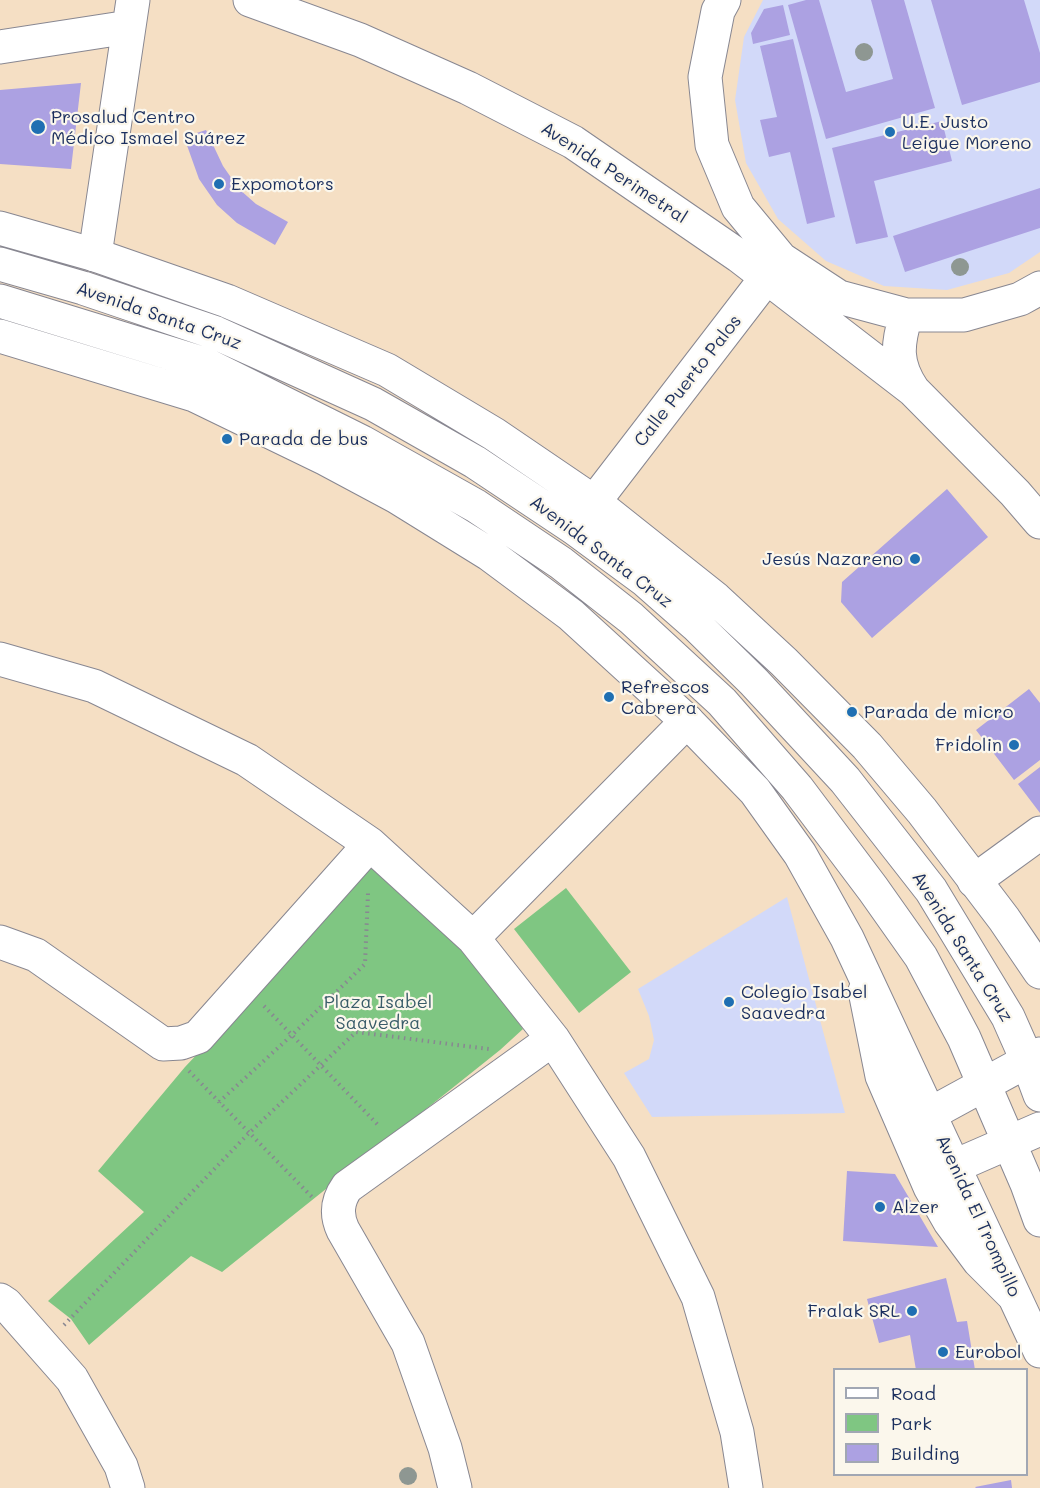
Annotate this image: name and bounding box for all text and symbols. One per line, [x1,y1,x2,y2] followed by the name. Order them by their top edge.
[51,106,245,148] place label: Prosalud Centro Médico Ismael Suárez
[902,111,1031,154] place label: U.E. Justo Leigue Moreno
[29,118,47,136] marker: Prosalud Centro Médico Ismael Suárez
[537,118,691,228] street label: Avenida Perimetral
[883,125,897,139] marker: U.E. Justo Leigue Moreno
[231,173,334,195] place label: Expomotors
[212,177,226,191] marker: Expomotors
[74,278,244,354] street label: Avenida Santa Cruz
[630,311,746,451] street label: Calle Puerto Palos
[239,428,368,450] place label: Parada de bus
[220,432,234,446] marker: Parada de bus
[525,491,677,613] street label: Avenida Santa Cruz
[762,548,903,570] place label: Jesús Nazareno
[908,552,922,566] marker: Jesús Nazareno
[621,676,710,718] place label: Refrescos Cabrera
[602,690,616,704] marker: Refrescos Cabrera
[864,701,1013,723] place label: Parada de micro
[845,705,859,719] marker: Parada de micro
[935,734,1002,756] place label: Fridolin
[1007,738,1021,752] marker: Fridolin
[907,868,1017,1026] street label: Avenida Santa Cruz
[741,981,868,1024] place label: Colegio Isabel Saavedra
[324,991,432,1034] park label: Plaza Isabel Saavedra
[722,995,736,1009] marker: Colegio Isabel Saavedra
[931,1132,1025,1300] street label: Avenida El Trompillo
[892,1196,939,1218] place label: Alzer
[873,1200,887,1214] marker: Alzer
[807,1300,900,1322] place label: Fralak SRL
[905,1304,919,1318] marker: Fralak SRL
[955,1341,1022,1363] place label: Eurobol
[936,1345,950,1359] marker: Eurobol
[833,1368,1028,1476] legend
[891,1381,936,1405] text: Road
[891,1411,932,1435] text: Park
[891,1441,959,1465] text: Building

